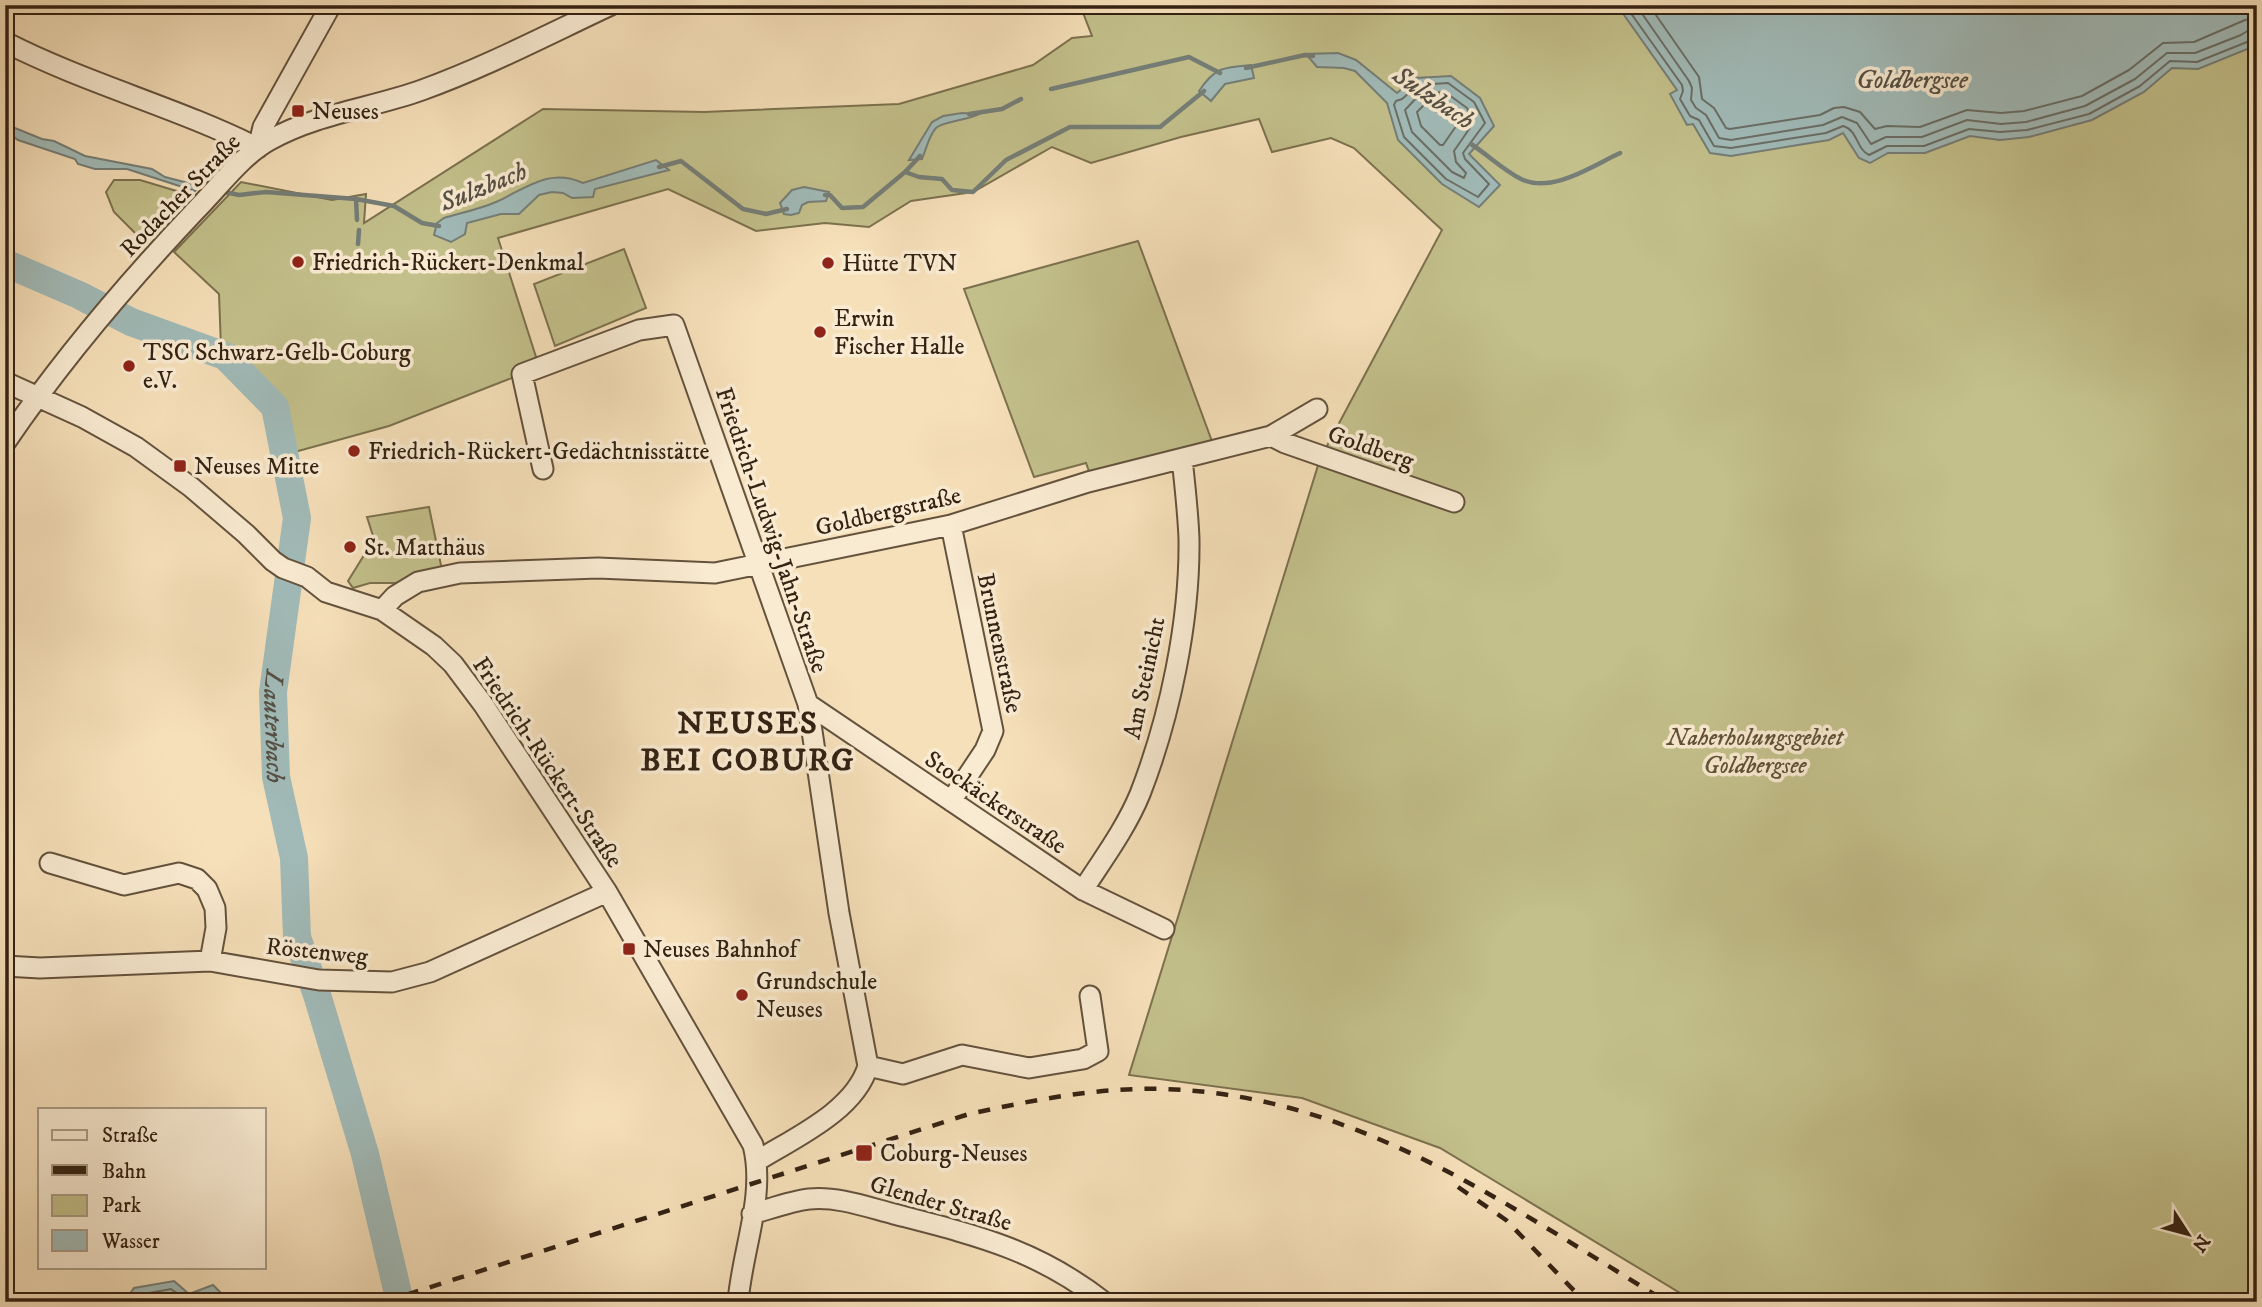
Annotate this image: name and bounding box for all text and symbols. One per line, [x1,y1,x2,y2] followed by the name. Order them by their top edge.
[1385,58,1481,138] water label: Sulzbach
[1856,64,1969,97] water label: Goldbergsee
[312,97,379,127] place label: Neuses
[290,103,306,119] marker: Neuses
[114,128,247,264] street label: Rodacher Straße
[434,155,532,220] water label: Sulzbach
[312,248,585,278] place label: Friedrich-Rückert-Denkmal
[842,249,957,279] place label: Hütte TVN
[290,254,306,270] marker: Friedrich-Rückert-Denkmal
[820,255,836,271] marker: Hütte TVN
[834,304,964,362] place label: Erwin Fischer Halle
[812,324,828,340] marker: Erwin Fischer Halle
[143,338,411,396] place label: TSC Schwarz-Gelb-Coburg e.V.
[121,358,137,374] marker: TSC Schwarz-Gelb-Coburg e.V.
[708,384,834,677] street label: Friedrich-Ludwig-Jahn-Straße
[1324,419,1418,477] street label: Goldberg
[368,437,710,467] place label: Friedrich-Rückert-Gedächtnisstätte
[346,443,362,459] marker: Friedrich-Rückert-Gedächtnisstätte
[194,452,319,482] place label: Neuses Mitte
[172,458,188,474] marker: Neuses Mitte
[812,481,964,543] street label: Goldbergstraße
[364,533,485,563] place label: St. Matthäus
[342,539,358,555] marker: St. Matthäus
[970,570,1029,716] street label: Brunnenstraße
[1117,614,1173,742] street label: Am Steinicht
[465,651,629,874] street label: Friedrich-Rückert-Straße
[255,666,291,784] water label: Lauterbach
[641,704,855,781] district label: NEUSES BEI COBURG
[1665,723,1845,781] park label: Naherholungsgebiet Goldbergsee
[919,744,1072,861] street label: Stockäckerstraße
[264,932,370,972] street label: Röstenweg
[643,935,800,965] place label: Neuses Bahnhof
[621,941,637,957] marker: Neuses Bahnhof
[756,967,877,1025] place label: Grundschule Neuses
[734,987,750,1003] marker: Grundschule Neuses
[38,1108,266,1268] legend
[102,1123,158,1149] text: Straße
[880,1139,1028,1169] place label: Coburg-Neuses
[854,1143,874,1163] marker: Coburg-Neuses
[102,1159,146,1185] text: Bahn
[866,1169,1015,1239] street label: Glender Straße
[102,1193,142,1219] text: Park
[2154,1198,2224,1268] north arrow
[101,1229,160,1255] text: Wasser
[2186,1230,2214,1257] text: N

